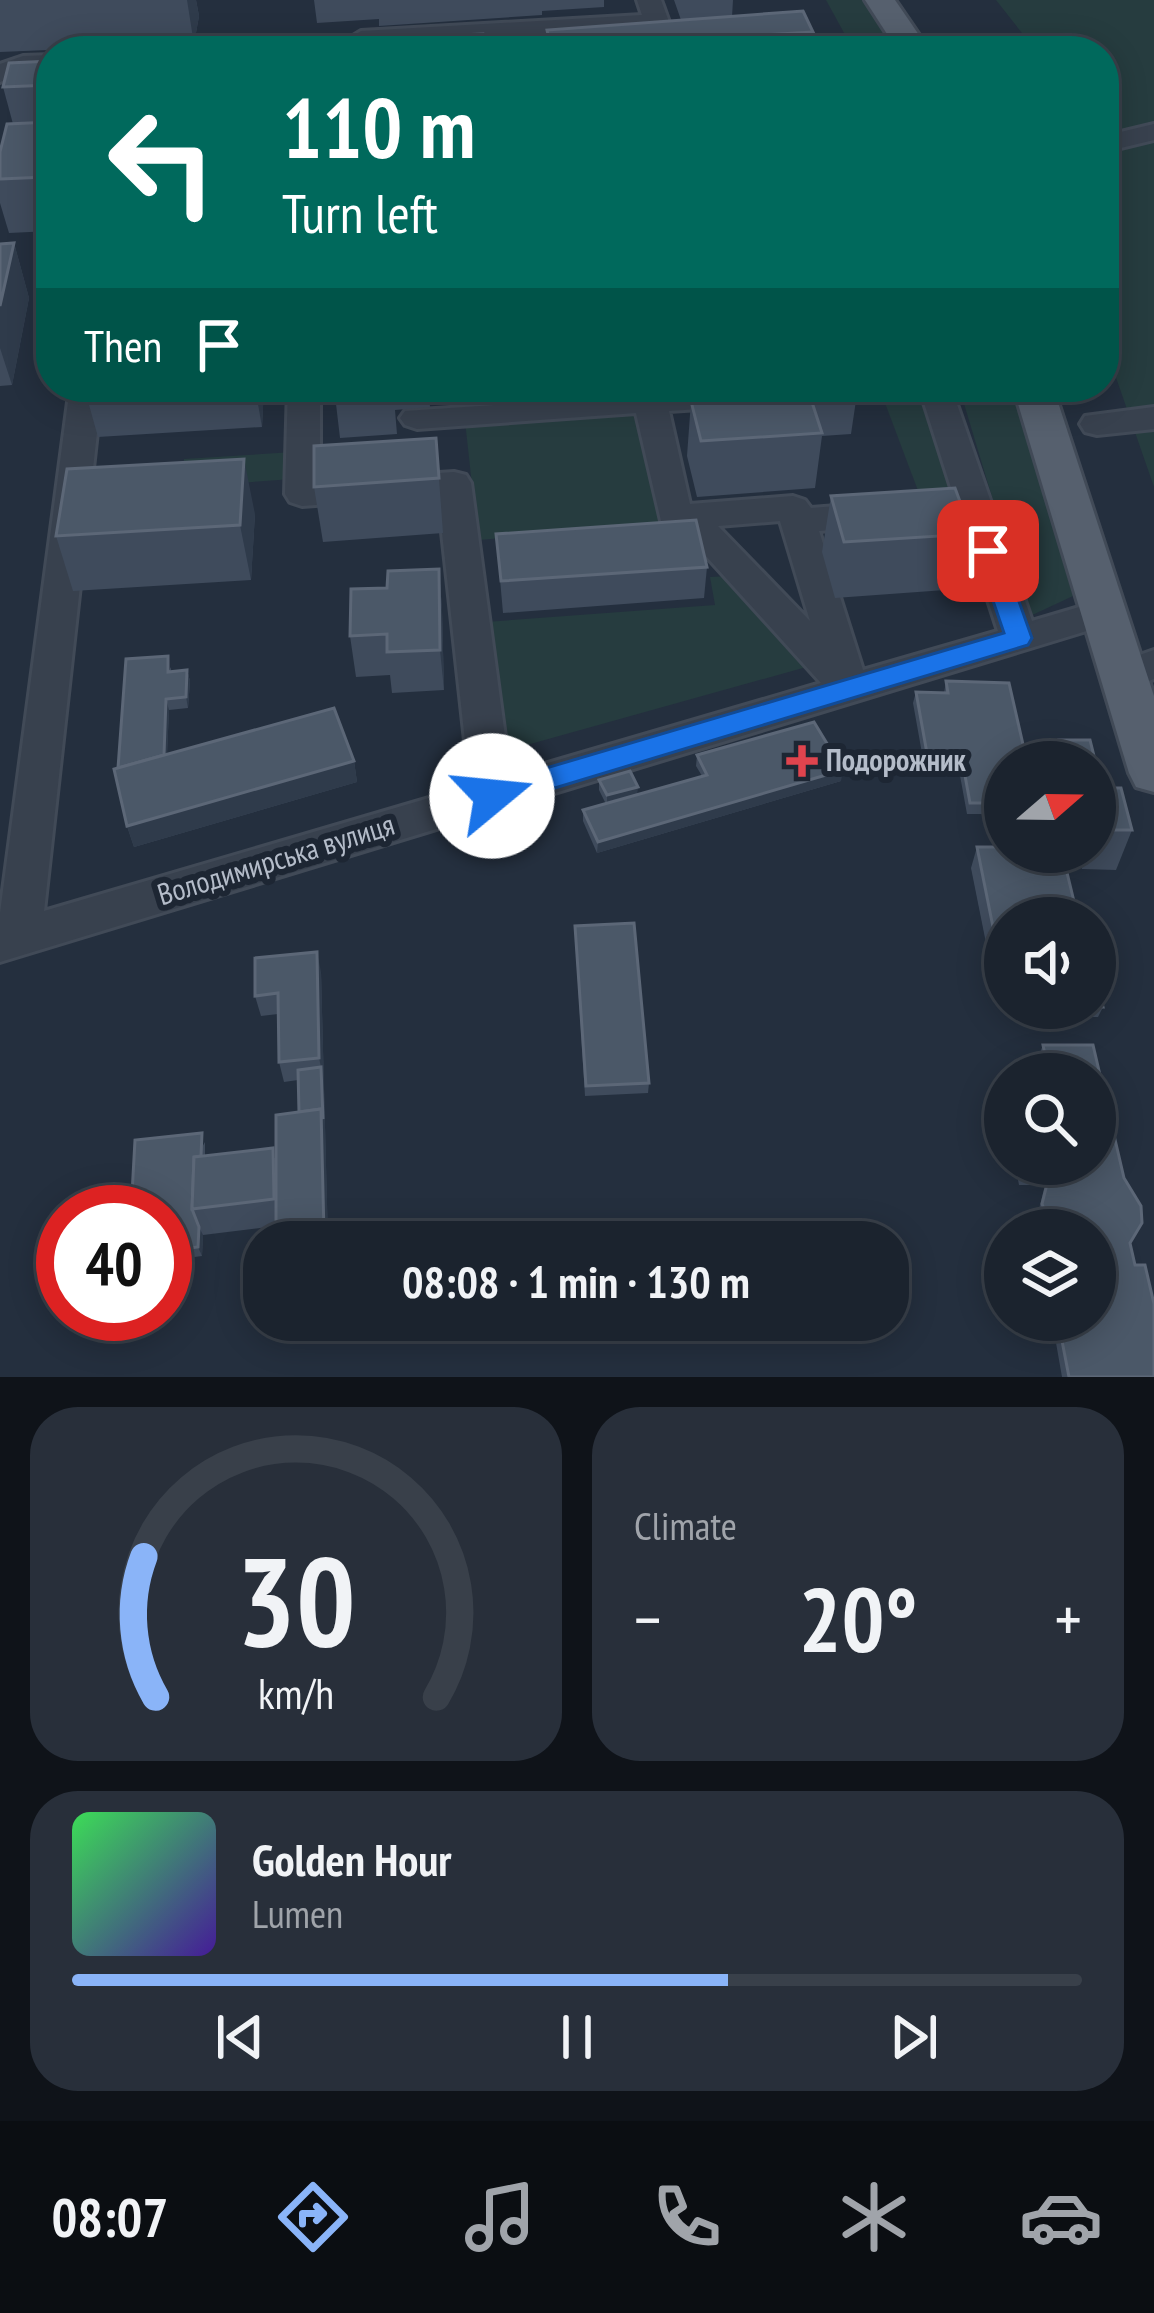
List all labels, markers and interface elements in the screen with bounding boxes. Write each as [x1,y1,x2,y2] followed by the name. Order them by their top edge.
[282,72,475,181] text: 110 m
[84,84,240,240] icon: left
[282,178,438,248] text: Turn left
[186,312,252,378] icon: arrive
[84,316,162,374] text: Then
[937,500,1039,602] pin
[955,518,1021,584] icon: arrive
[429,733,555,859] position arrow
[826,740,967,779] place label: Подорожник
[984,741,1116,873] north arrow
[984,741,1116,1341] map controls
[789,748,815,774] marker: Подорожник
[152,804,399,913] street label: Володимирська вулиця
[984,897,1116,1029] button: sound
[984,1053,1116,1185] button: search
[36,1185,192,1341] speed limit sign: 40
[984,1209,1116,1341] button: layers
[402,1252,750,1310] text: 08:08 · 1 min · 130 m
[634,1500,737,1551] text: Climate
[236,1519,356,1680] text: 30
[799,1560,917,1677] text: 20°
[634,1576,661,1661] text: −
[1055,1576,1082,1661] text: +
[258,1665,334,1721] text: km/h
[252,1830,452,1888] text: Golden Hour
[252,1888,343,1939] text: Lumen
[207,2004,273,2070] icon: previous
[544,2004,610,2070] icon: pause
[881,2004,947,2070] icon: next
[271,2175,355,2259] icon: directions
[458,2175,542,2259] icon: music
[645,2175,729,2259] icon: phone
[832,2175,916,2259] icon: climate
[1019,2175,1103,2259] icon: car
[51,2182,168,2252] text: 08:07

